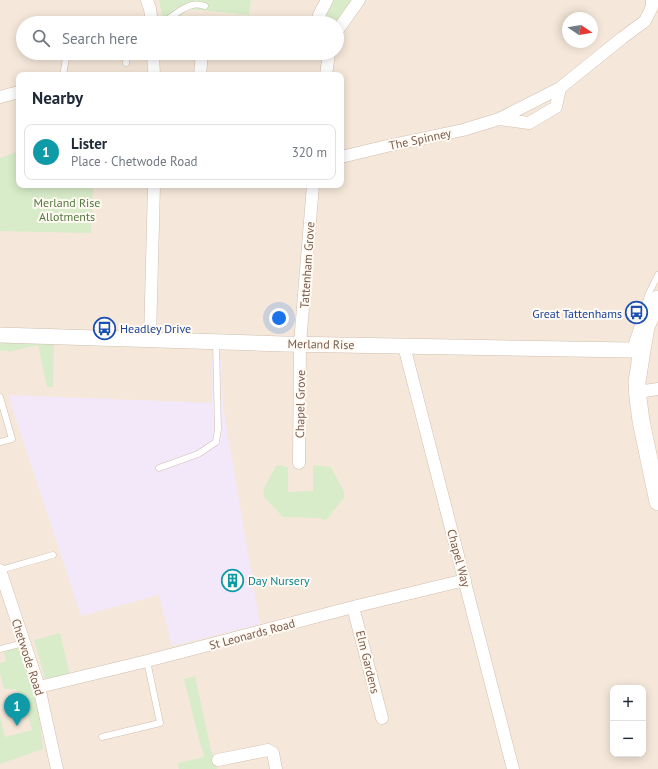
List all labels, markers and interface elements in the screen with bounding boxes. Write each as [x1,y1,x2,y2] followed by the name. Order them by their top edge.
[562,12,598,48] north arrow
[16,16,344,60] search box
[30,27,52,49] icon: search
[62,29,138,48] text: Search here
[32,87,83,109] text: Nearby
[388,125,453,153] street label: The Spinney
[71,134,107,153] text: Lister
[42,144,50,161] text: 1
[292,144,327,161] text: 320 m
[71,153,198,170] text: Place · Chetwode Road
[34,195,100,224] park label: Merland Rise Allotments
[296,221,318,309] street label: Tattenham Grove
[624,300,650,326] bus stop icon: Great Tattenhams
[532,306,622,321] place label: Great Tattenhams
[269,308,289,328] your location
[91,315,117,341] bus stop icon: Headley Drive
[120,321,191,336] place label: Headley Drive
[287,336,355,352] street label: Merland Rise
[292,370,308,438] street label: Chapel Grove
[444,527,474,589] street label: Chapel Way
[219,567,245,593] building icon: Day Nursery
[248,573,310,588] place label: Day Nursery
[207,615,297,653] street label: St Leonards Road
[9,617,47,697] street label: Chetwode Road
[353,629,383,695] street label: Elm Gardens
[610,685,646,757] map controls
[610,685,646,721] button: +
[4,693,30,726] pin: 1
[610,721,646,757] button: −

